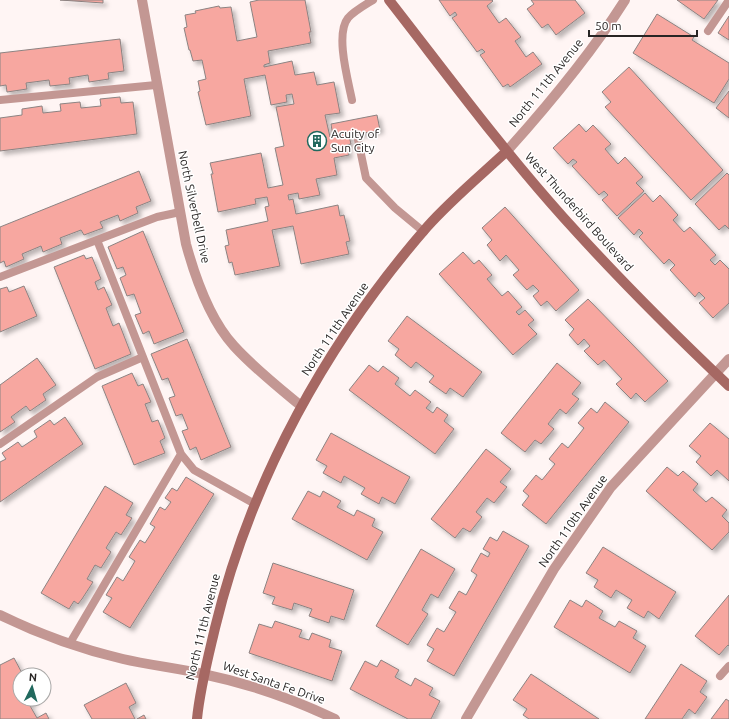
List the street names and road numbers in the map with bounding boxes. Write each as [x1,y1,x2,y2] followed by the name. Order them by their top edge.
[506,36,585,129] street label: North 111th Avenue
[176,149,213,264] street label: North Silverbell Drive
[523,150,636,274] street label: West Thunderbird Boulevard
[299,280,371,378] street label: North 111th Avenue
[536,472,609,569] street label: North 110th Avenue
[183,572,222,682] street label: North 111th Avenue
[221,659,327,706] street label: West Santa Fe Drive

